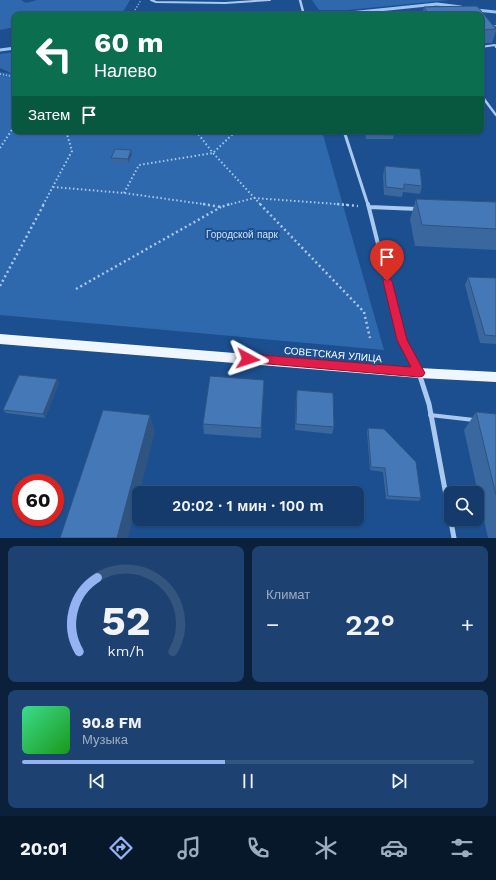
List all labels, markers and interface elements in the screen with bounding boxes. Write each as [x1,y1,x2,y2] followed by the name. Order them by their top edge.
[94,26,164,59] text: 60 m
[28,28,80,80] icon: left
[94,60,157,81] text: Налево
[78,104,100,126] icon: arrive
[28,106,70,124] text: Затем
[206,229,279,240] park label: Городской парк
[370,240,404,281] pin
[376,246,398,268] icon: arrive
[227,338,269,380] position arrow
[283,345,383,364] street label: СОВЕТСКАЯ УЛИЦА
[12,474,64,526] speed limit sign: 60
[444,486,484,526] map controls
[444,486,484,526] button: search
[172,497,324,515] text: 20:02 · 1 мин · 100 m
[266,587,310,602] text: Климат
[101,596,151,645] text: 52
[345,607,395,642] text: 22°
[266,612,279,637] text: −
[461,612,474,637] text: +
[108,643,144,659] text: km/h
[82,714,142,732] text: 90.8 FM
[82,732,128,747] text: Музыка
[86,770,108,792] icon: previous
[237,770,259,792] icon: pause
[388,770,410,792] icon: next
[107,834,135,862] icon: directions
[175,834,203,862] icon: music
[244,834,272,862] icon: phone
[312,834,340,862] icon: climate
[380,834,408,862] icon: car
[448,834,476,862] icon: filters
[20,838,67,859] text: 20:01

